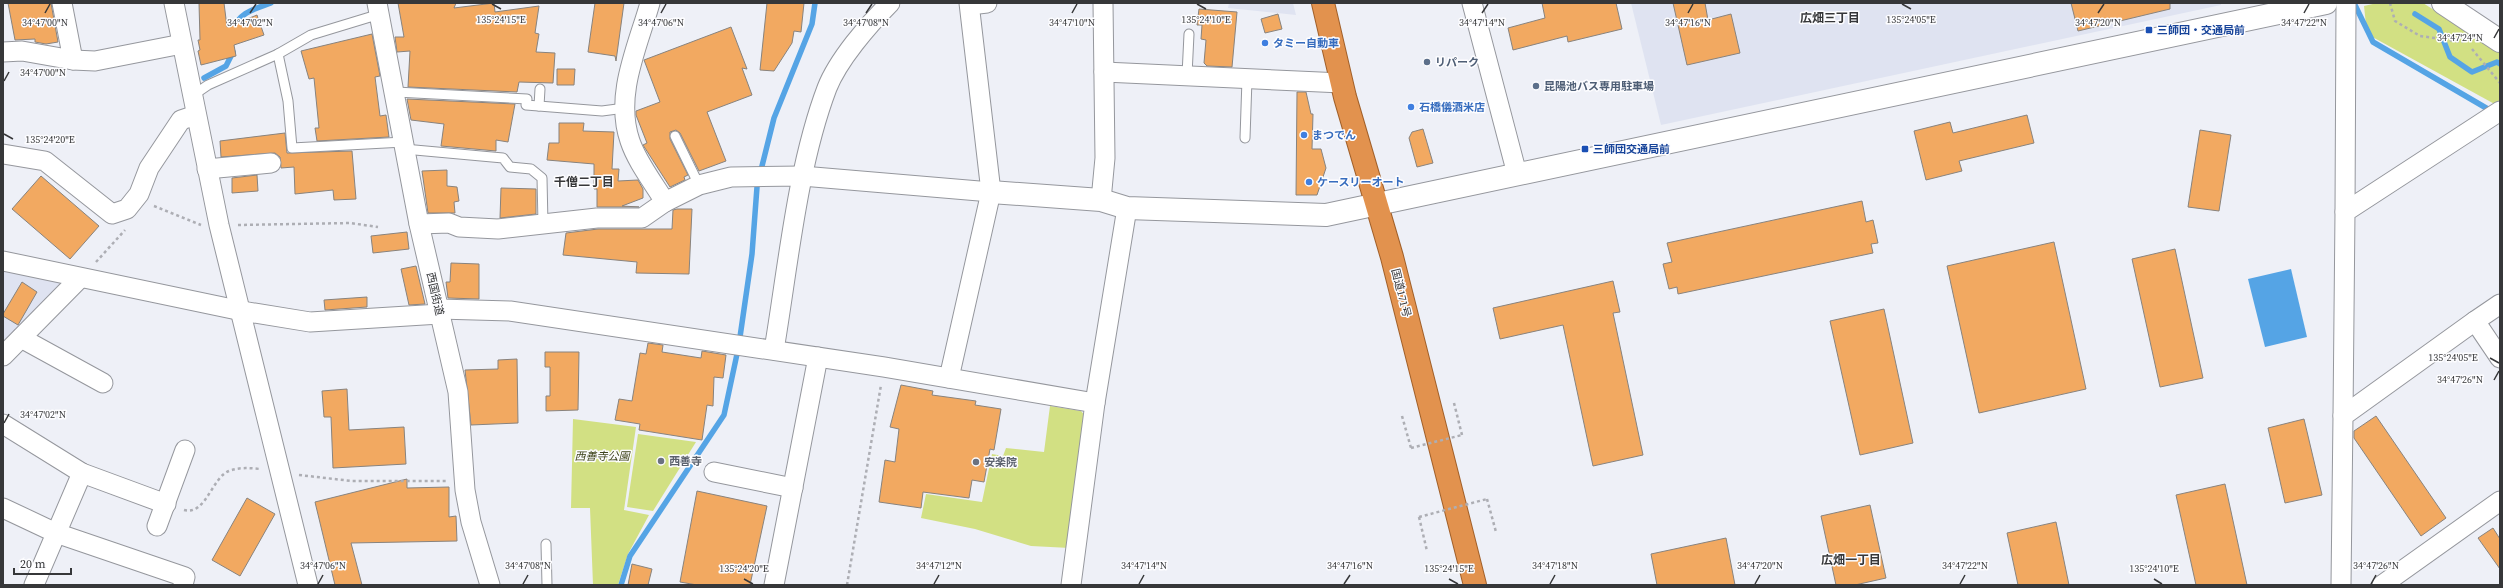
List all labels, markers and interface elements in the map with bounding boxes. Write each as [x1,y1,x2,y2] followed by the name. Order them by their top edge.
[1800,10,1860,26] district label: 広畑三丁目
[476,13,526,26] text: 135°24'15"E
[1181,13,1231,26] text: 135°24'10"E
[1886,13,1936,26] text: 135°24'05"E
[22,16,68,29] text: 34°47'00"N
[227,16,273,29] text: 34°47'02"N
[638,16,684,29] text: 34°47'06"N
[843,16,889,29] text: 34°47'08"N
[1049,16,1095,29] text: 34°47'10"N
[1459,16,1505,29] text: 34°47'14"N
[1665,16,1711,29] text: 34°47'16"N
[2075,16,2121,29] text: 34°47'20"N
[2281,16,2327,29] text: 34°47'22"N
[2157,23,2245,38] place label: 三師団・交通局前
[2144,25,2154,35] marker: 三師団・交通局前
[2437,31,2483,44] text: 34°47'24"N
[1273,36,1339,51] place label: タミー自動車
[1260,38,1270,48] marker: タミー自動車
[1435,55,1479,70] place label: リパーク
[1422,57,1432,67] marker: リパーク
[20,66,66,79] text: 34°47'00"N
[1544,79,1654,94] place label: 昆陽池バス専用駐車場
[1531,81,1541,91] marker: 昆陽池バス専用駐車場
[1419,100,1485,115] place label: 石橋儀酒米店
[1406,102,1416,112] marker: 石橋儀酒米店
[1312,128,1356,143] place label: まつでん
[1299,130,1309,140] marker: まつでん
[25,133,75,146] text: 135°24'20"E
[1593,142,1670,157] place label: 三師団交通局前
[1580,144,1590,154] marker: 三師団交通局前
[554,174,614,190] district label: 千僧二丁目
[1317,175,1404,190] place label: ケースリーオート
[1304,177,1314,187] marker: ケースリーオート
[1388,267,1414,319] street label: 国道171号
[423,271,447,317] street label: 西国街道
[2428,351,2478,364] text: 135°24'05"E
[2437,373,2483,386] text: 34°47'26"N
[20,408,66,421] text: 34°47'02"N
[575,449,631,464] park label: 西善寺公園
[669,454,702,469] place label: 西善寺
[984,455,1017,470] place label: 安楽院
[656,456,666,466] marker: 西善寺
[971,457,981,467] marker: 安楽院
[14,550,71,576] scale bar
[1821,552,1881,568] district label: 広畑一丁目
[20,556,46,572] text: 20 m
[300,559,346,572] text: 34°47'06"N
[505,559,551,572] text: 34°47'08"N
[916,559,962,572] text: 34°47'12"N
[1121,559,1167,572] text: 34°47'14"N
[1327,559,1373,572] text: 34°47'16"N
[1532,559,1578,572] text: 34°47'18"N
[1737,559,1783,572] text: 34°47'20"N
[1942,559,1988,572] text: 34°47'22"N
[2353,559,2399,572] text: 34°47'26"N
[719,562,769,575] text: 135°24'20"E
[1424,562,1474,575] text: 135°24'15"E
[2129,562,2179,575] text: 135°24'10"E

